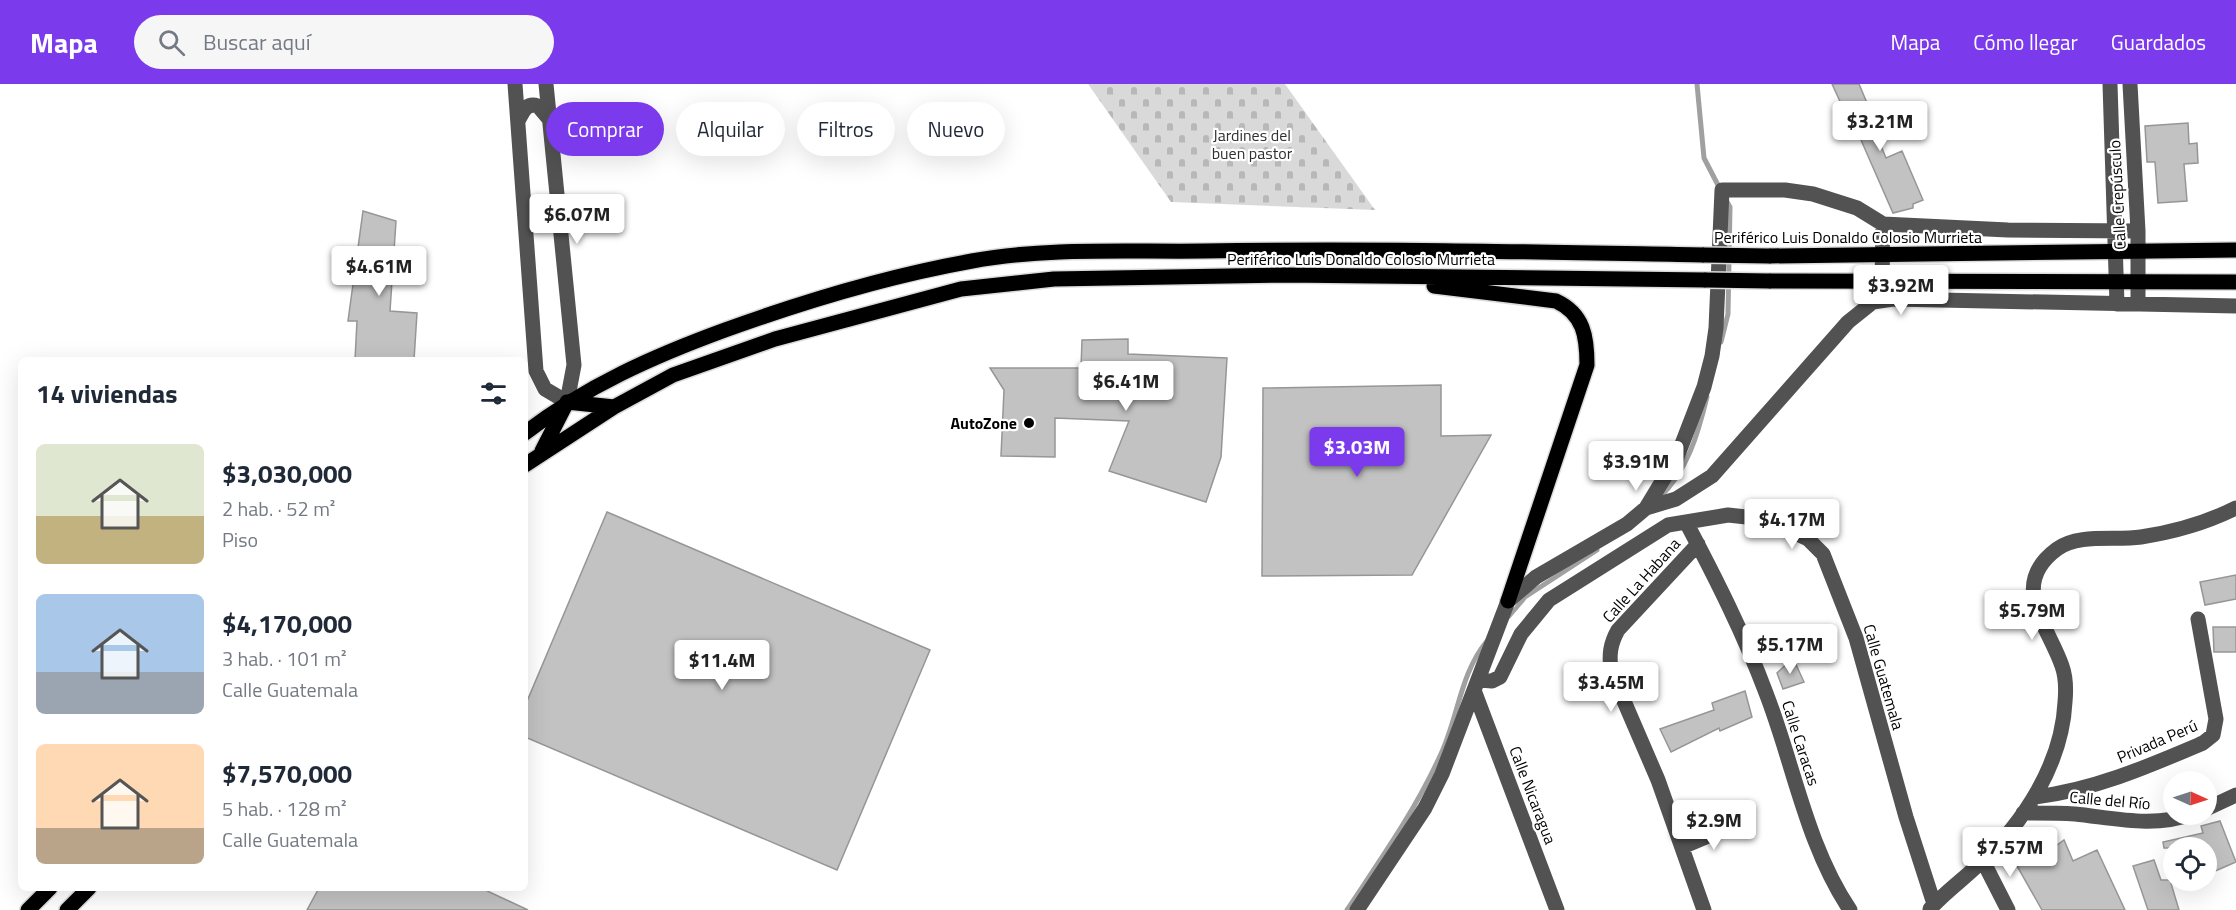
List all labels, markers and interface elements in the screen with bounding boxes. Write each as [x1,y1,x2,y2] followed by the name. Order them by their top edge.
[134,15,554,69] search box
[30,21,98,64] text: Mapa
[203,25,311,59] text: Buscar aquí
[155,26,188,59] icon: search
[1891,26,1940,58] text: Mapa
[1973,26,2078,58] text: Cómo llegar
[2111,26,2206,58] text: Guardados
[1831,101,1929,152] pin: $3.21M
[546,102,664,156] chip: Comprar
[676,102,785,156] chip: Alquilar
[797,102,895,156] chip: Filtros
[907,102,1005,156] chip: Nuevo
[1846,105,1914,136] text: $3.21M
[1212,123,1293,165] park label: Jardines del buen pastor
[2102,140,2132,250] street label: Calle Crepúsculo
[528,194,626,245] pin: $6.07M
[543,198,611,229] text: $6.07M
[1714,225,1982,249] street label: Periférico Luis Donaldo Colosio Murrieta
[330,246,428,297] pin: $4.61M
[1227,247,1495,271] street label: Periférico Luis Donaldo Colosio Murrieta
[345,250,413,281] text: $4.61M
[1852,265,1950,316] pin: $3.92M
[1867,269,1935,300] text: $3.92M
[1077,361,1175,412] pin: $6.41M
[1092,365,1160,396] text: $6.41M
[36,374,178,413] text: 14 viviendas
[477,377,510,410] icon: filters
[950,411,1017,435] place label: AutoZone
[1022,416,1036,430] marker: AutoZone
[1308,427,1406,478] pin: $3.03M
[1323,431,1391,462] text: $3.03M
[1587,441,1685,492] pin: $3.91M
[1602,445,1670,476] text: $3.91M
[222,454,352,493] text: $3,030,000
[84,468,156,540] icon: home
[222,493,335,524] text: 2 hab. · 52 m²
[1743,499,1841,550] pin: $4.17M
[1758,503,1826,534] text: $4.17M
[222,524,258,555] text: Piso
[1596,532,1686,628] street label: Calle La Habana
[1983,590,2081,641] pin: $5.79M
[1998,594,2066,625] text: $5.79M
[222,604,352,643] text: $4,170,000
[84,618,156,690] icon: home
[1857,621,1911,733] street label: Calle Guatemala
[1741,624,1839,675] pin: $5.17M
[1756,628,1824,659] text: $5.17M
[673,640,771,691] pin: $11.4M
[222,643,347,674] text: 3 hab. · 101 m²
[688,644,756,675] text: $11.4M
[1562,662,1660,713] pin: $3.45M
[1577,666,1645,697] text: $3.45M
[222,674,358,705] text: Calle Guatemala
[1776,697,1826,789] street label: Calle Caracas
[2113,713,2201,769] street label: Privada Perú
[1503,742,1563,848] street label: Calle Nicaragua
[222,754,352,793] text: $7,570,000
[84,768,156,840] icon: home
[2163,771,2217,825] north arrow
[2163,771,2217,891] map controls
[2068,785,2152,815] street label: Calle del Río
[222,793,347,824] text: 5 hab. · 128 m²
[1672,800,1756,851] pin: $2.9M
[1686,804,1742,835] text: $2.9M
[222,824,358,855] text: Calle Guatemala
[1961,827,2059,878] pin: $7.57M
[1976,831,2044,862] text: $7.57M
[2163,837,2217,891] button: locate

